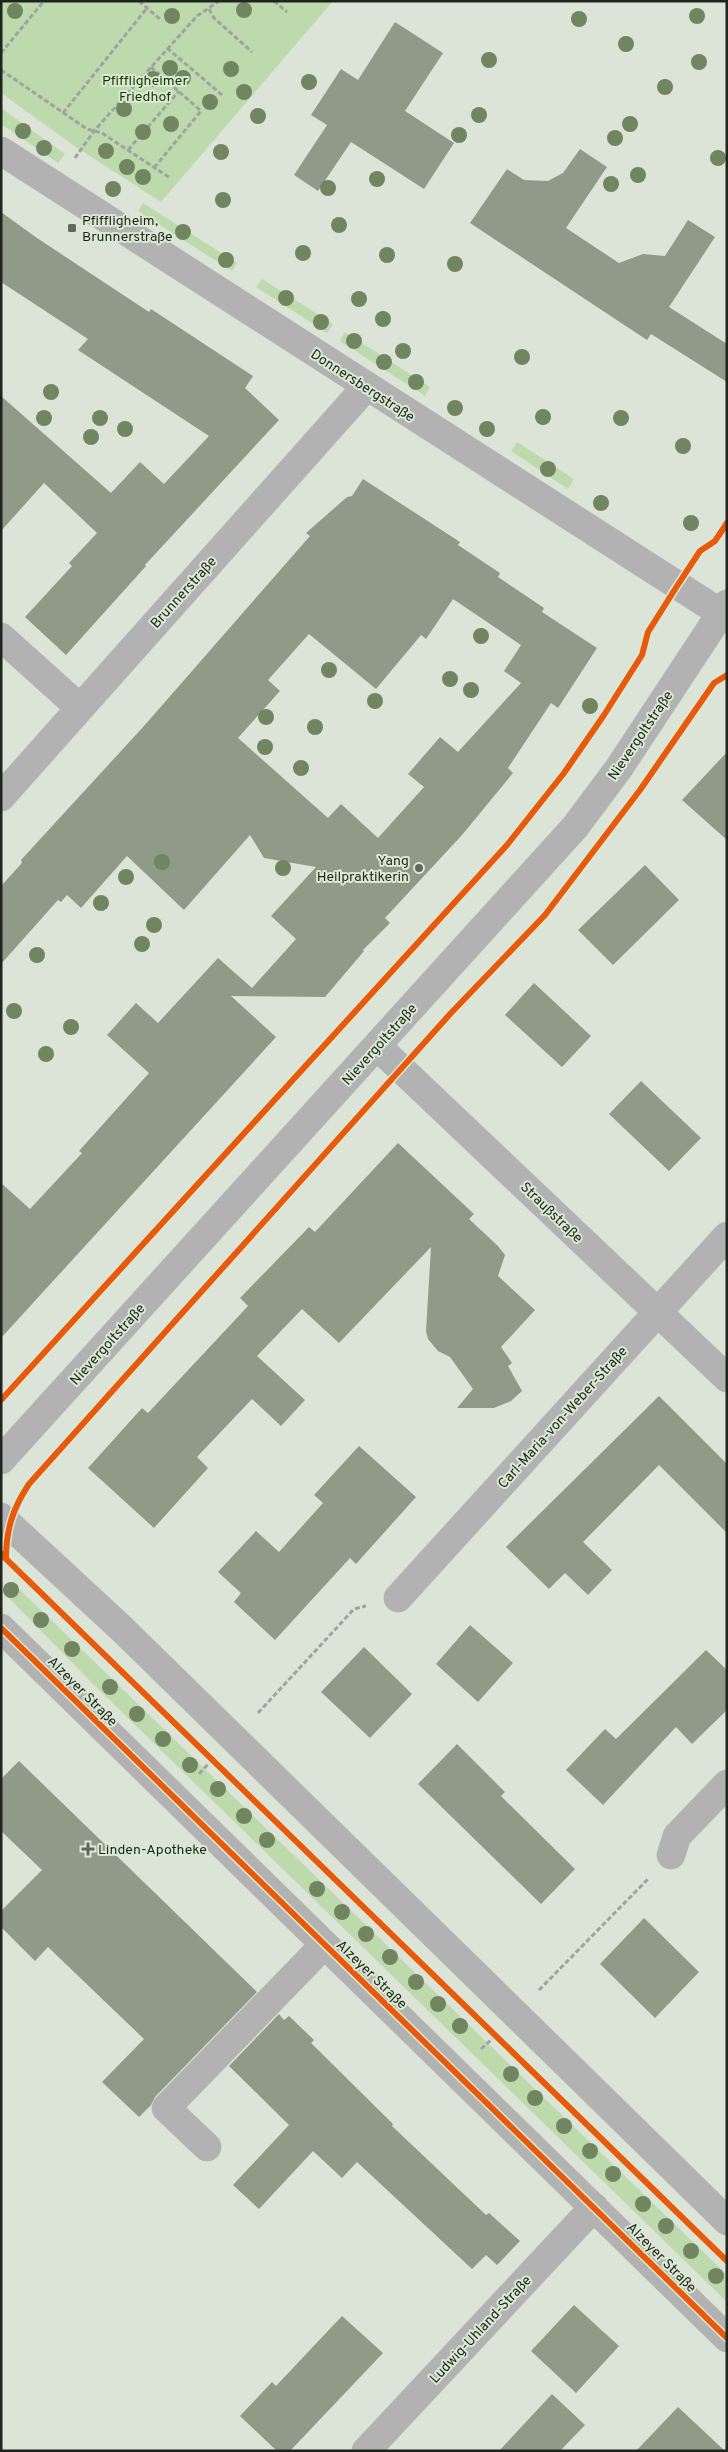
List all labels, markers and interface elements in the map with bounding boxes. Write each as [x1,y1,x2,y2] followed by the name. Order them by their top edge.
[102,73,189,106] park label: Pfiffligheimer Friedhof
[82,213,173,246] place label: Pfiffligheim, Brunnerstraße
[66,222,78,234] marker: Pfiffligheim, Brunnerstraße
[307,346,417,426] street label: Donnersbergstraße
[147,554,221,632] street label: Brunnerstraße
[605,688,677,784] street label: Nievergoltstraße
[317,853,409,886] place label: Yang Heilpraktikerin
[413,862,425,874] marker: Yang Heilpraktikerin
[339,1001,421,1089] street label: Nievergoltstraße
[516,1179,586,1247] street label: Straußstraße
[67,1301,149,1389] street label: Nievergoltstraße
[495,1343,632,1493] street label: Carl-Maria-von-Weber-Straße
[43,1654,120,1731] street label: Alzeyer Straße
[98,1842,207,1859] place label: Linden-Apotheke
[82,1843,94,1855] marker: Linden-Apotheke
[332,1937,410,2013] street label: Alzeyer Straße
[622,2220,699,2297] street label: Alzeyer Straße
[427,2273,536,2388] street label: Ludwig-Uhland-Straße

